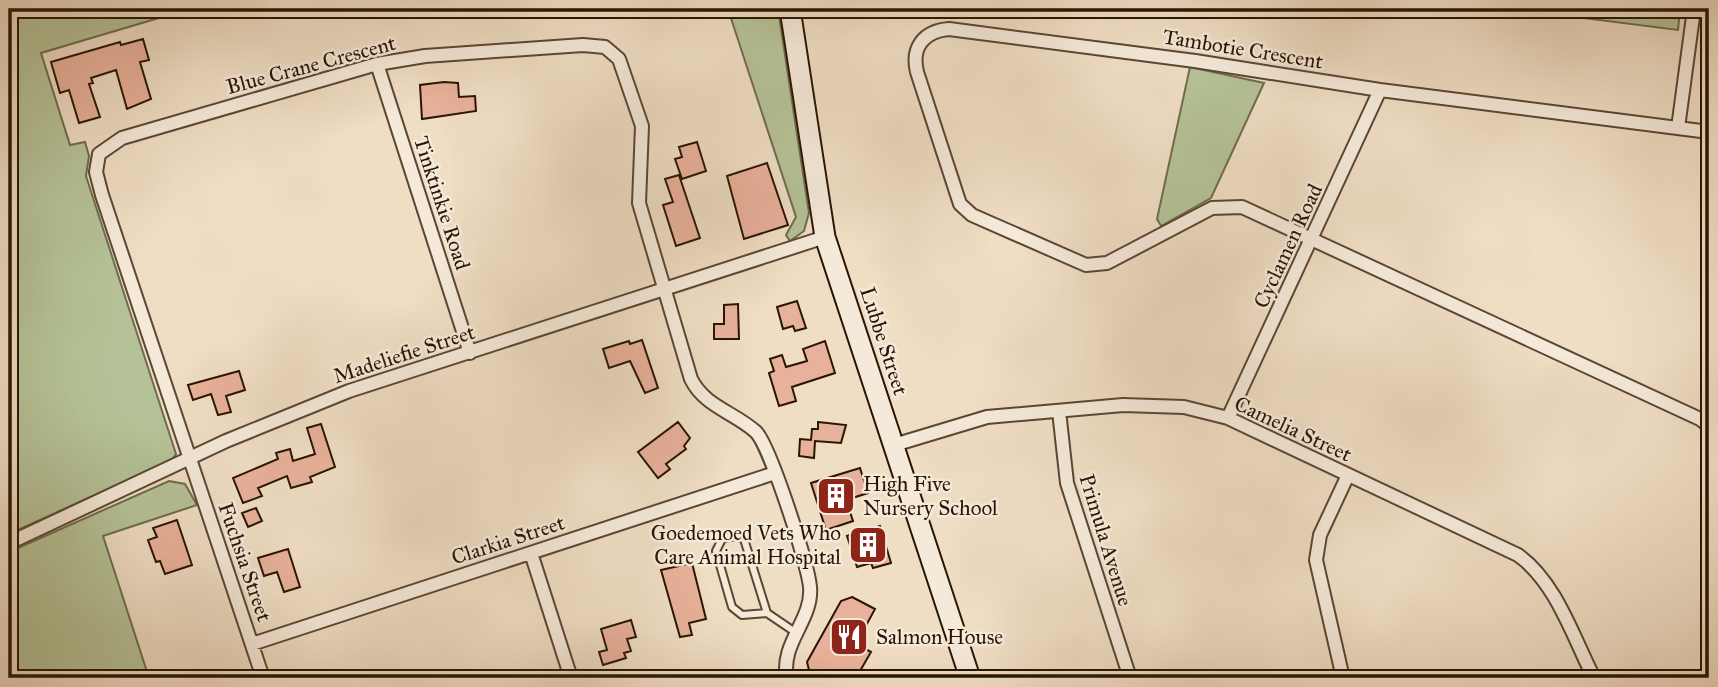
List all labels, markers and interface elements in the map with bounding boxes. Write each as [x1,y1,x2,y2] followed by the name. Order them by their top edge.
[1161,24,1325,75] street label: Tambotie Crescent
[223,30,399,100] street label: Blue Crane Crescent
[408,133,476,274] street label: Tinktinkie Road
[1248,179,1328,312] street label: Cyclamen Road
[854,283,914,399] street label: Lubbe Street
[330,319,479,389] street label: Madeliefie Street
[1230,390,1356,468] street label: Camelia Street
[863,471,998,521] place label: High Five Nursery School
[1074,471,1138,609] street label: Primula Avenue
[815,475,857,517] building icon: High Five Nursery School
[212,499,278,625] street label: Fuchsia Street
[448,509,569,571] street label: Clarkia Street
[651,520,841,570] place label: Goedemoed Vets Who Care Animal Hospital
[847,524,889,566] building icon: Goedemoed Vets Who Care Animal Hospital
[828,616,870,658] restaurant icon: Salmon House
[876,624,1003,650] place label: Salmon House

